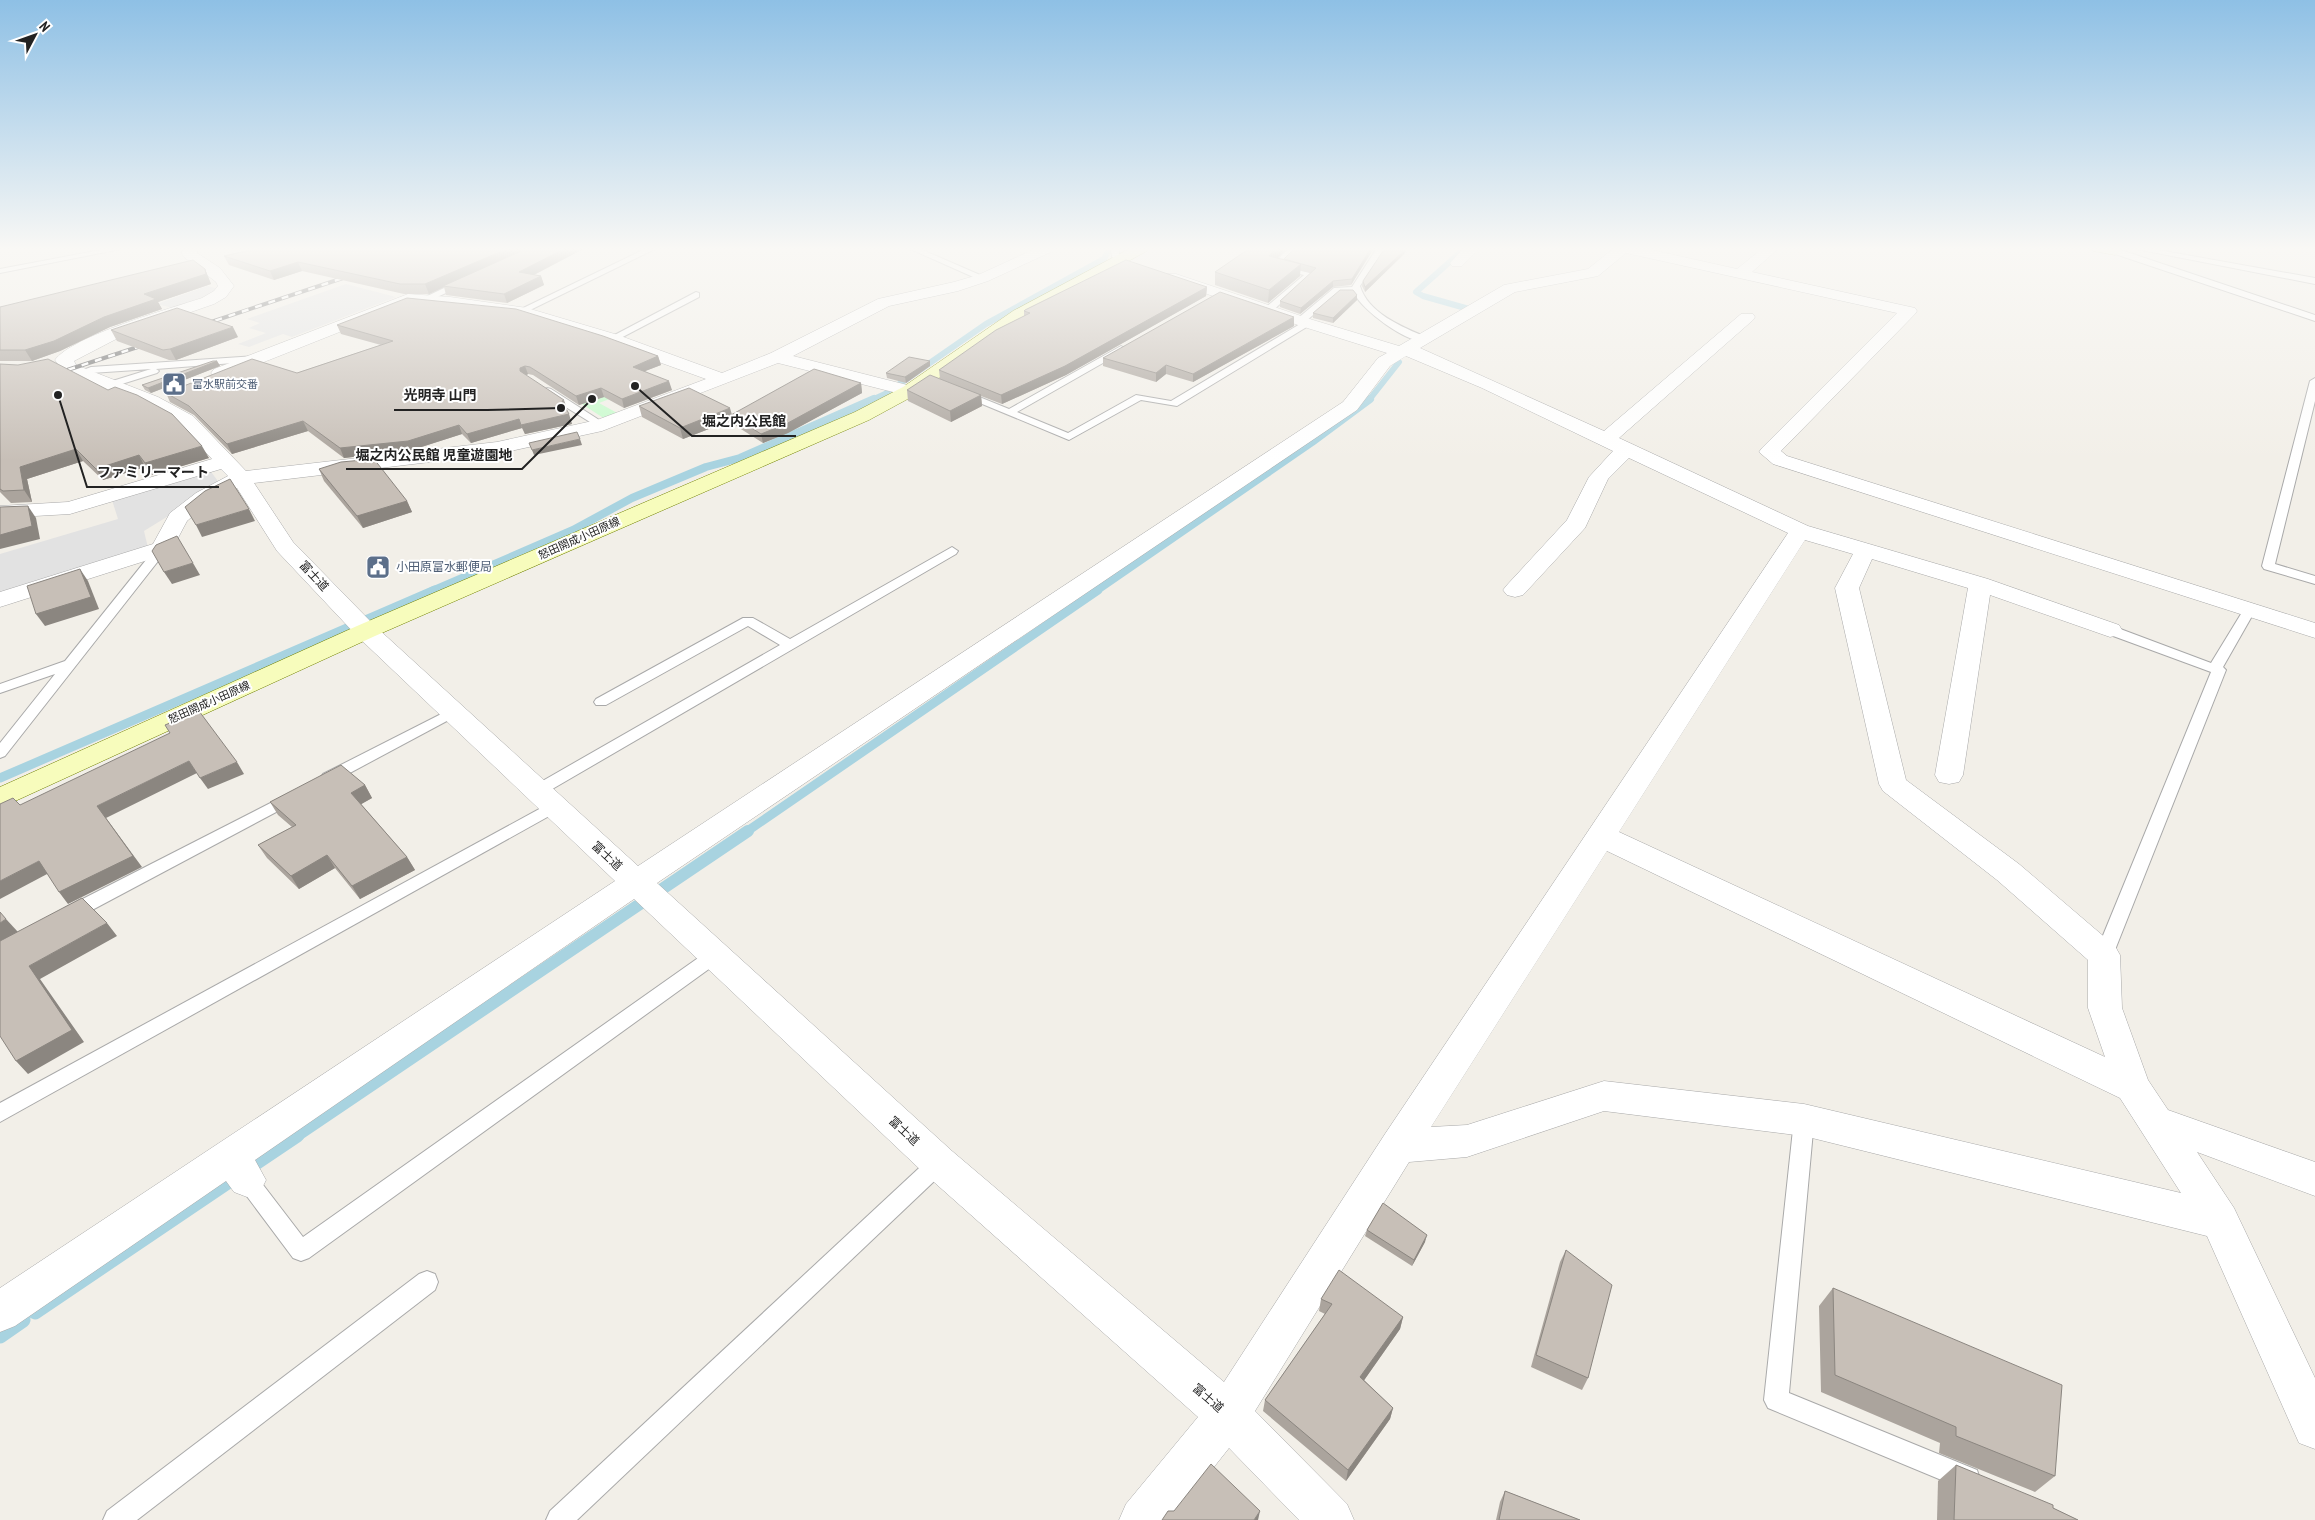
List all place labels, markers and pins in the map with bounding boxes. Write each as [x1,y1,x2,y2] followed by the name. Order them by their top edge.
[161,371,187,397] public building icon: 富水駅前交番
[192,377,258,391] place label: 富水駅前交番
[394,381,487,410] callout: 光明寺 山門
[692,407,796,436] callout: 堀之内公民館
[346,440,522,469] callout: 堀之内公民館 児童遊園地
[87,458,219,487] callout: ファミリーマート
[365,554,391,580] public building icon: 小田原富水郵便局
[396,559,492,574] place label: 小田原富水郵便局

